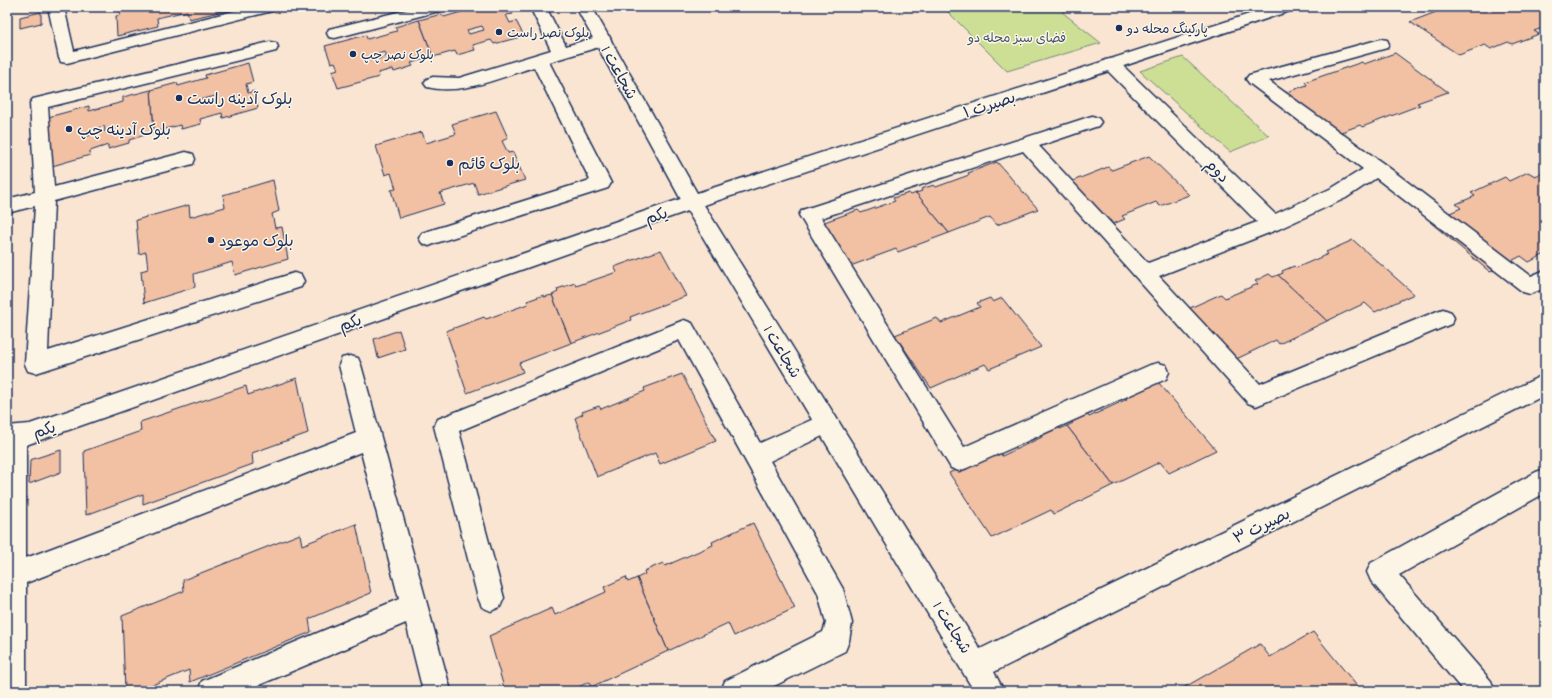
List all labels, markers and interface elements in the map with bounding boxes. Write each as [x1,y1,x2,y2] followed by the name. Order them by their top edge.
[1126,21,1208,40] place label: پارکینگ محله دو
[1114,23,1124,33] marker: پارکینگ محله دو
[507,25,589,44] place label: بلوک نصر راست
[494,27,504,37] marker: بلوک نصر راست
[967,30,1066,49] park label: فضای سبز محله دو
[594,42,642,104] street label: شجاعت 1
[361,47,434,66] place label: بلوک نصر چپ
[348,49,358,59] marker: بلوک نصر چپ
[961,87,1019,126] street label: بصیرت ۱
[187,89,292,112] place label: بلوک آدینه راست
[174,93,184,103] marker: بلوک آدینه راست
[77,120,171,143] place label: بلوک آدینه چپ
[64,124,74,134] marker: بلوک آدینه چپ
[458,154,520,177] place label: بلوک قائم
[1199,154,1234,189] street label: دوم
[445,158,455,168] marker: بلوک قائم
[642,203,671,232] street label: یکم
[219,231,294,254] place label: بلوک موعود
[206,235,216,245] marker: بلوک موعود
[336,310,365,339] street label: یکم
[756,321,806,383] street label: شجاعت 1
[30,417,59,446] street label: یکم
[1230,504,1295,551] street label: بصیرت ۳
[926,598,976,659] street label: شجاعت 1

